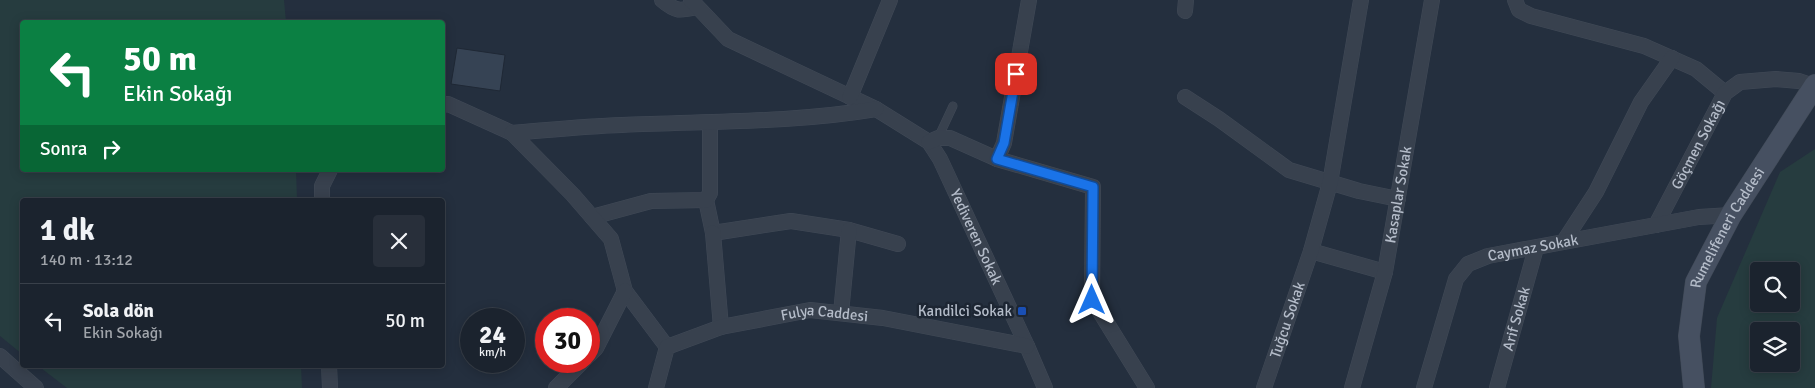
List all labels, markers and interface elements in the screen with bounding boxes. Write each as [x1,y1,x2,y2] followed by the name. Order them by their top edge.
[123,37,197,80] text: 50 m
[40,40,105,105] icon: left
[995,53,1037,95] pin
[1002,60,1030,88] icon: arrive
[123,80,233,107] text: Ekin Sokağı
[1667,96,1729,192] street label: Göçmen Sokağı
[97,135,125,163] icon: right
[40,137,87,161] text: Sonra
[1381,144,1416,245] street label: Kasaplar Sokak
[1686,164,1768,289] street label: Rumelifeneri Caddesi
[946,186,1006,288] street label: Yediveren Sokak
[40,212,95,249] text: 1 dk
[373,215,425,267] button: close
[1486,230,1580,265] street label: Caymaz Sokak
[40,250,133,270] text: 140 m · 13:12
[1750,262,1800,372] map controls
[1750,262,1800,312] button: search
[1065,273,1117,325] position arrow
[1266,279,1309,361] street label: Tuğcu Sokak
[1499,284,1534,353] street label: Arif Sokak
[83,299,154,323] text: Sola dön
[779,301,869,325] street label: Fulya Caddesi
[918,302,1012,320] place label: Kandilci Sokak
[1016,305,1028,317] marker: Kandilci Sokak
[40,307,68,335] icon: left
[535,308,600,373] speed limit sign: 30
[385,309,425,333] text: 50 m
[479,319,506,350] text: 24
[1750,322,1800,372] button: layers
[83,323,163,343] text: Ekin Sokağı
[479,345,506,360] text: km/h

